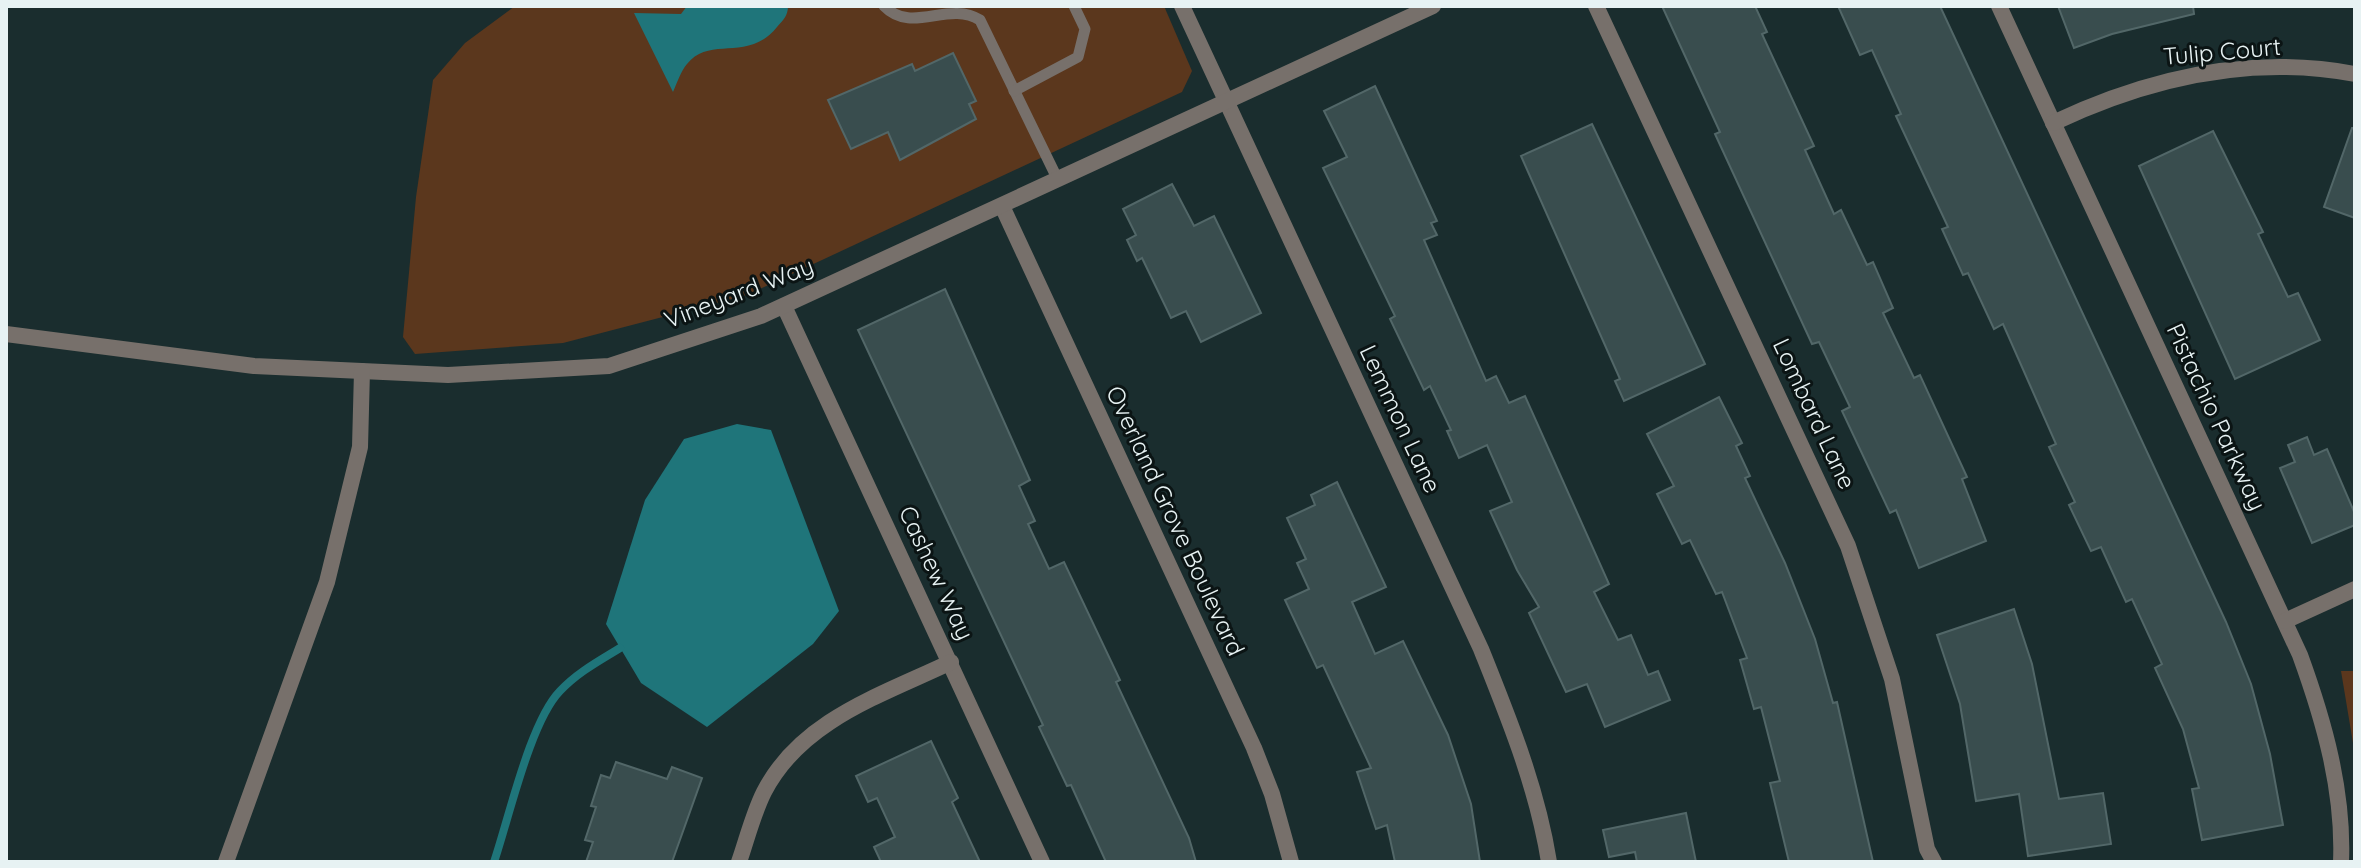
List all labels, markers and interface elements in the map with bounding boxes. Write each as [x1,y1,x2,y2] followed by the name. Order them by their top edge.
[2162,31,2282,71] street label: Tulip Court
[660,250,818,334] street label: Vineyard Way
[2160,318,2273,515] street label: Pistachio Parkway
[1767,333,1863,494] street label: Lombard Lane
[1354,340,1448,497] street label: Lemmon Lane
[1100,381,1252,660] street label: Overland Grove Boulevard
[893,501,981,644] street label: Cashew Way

